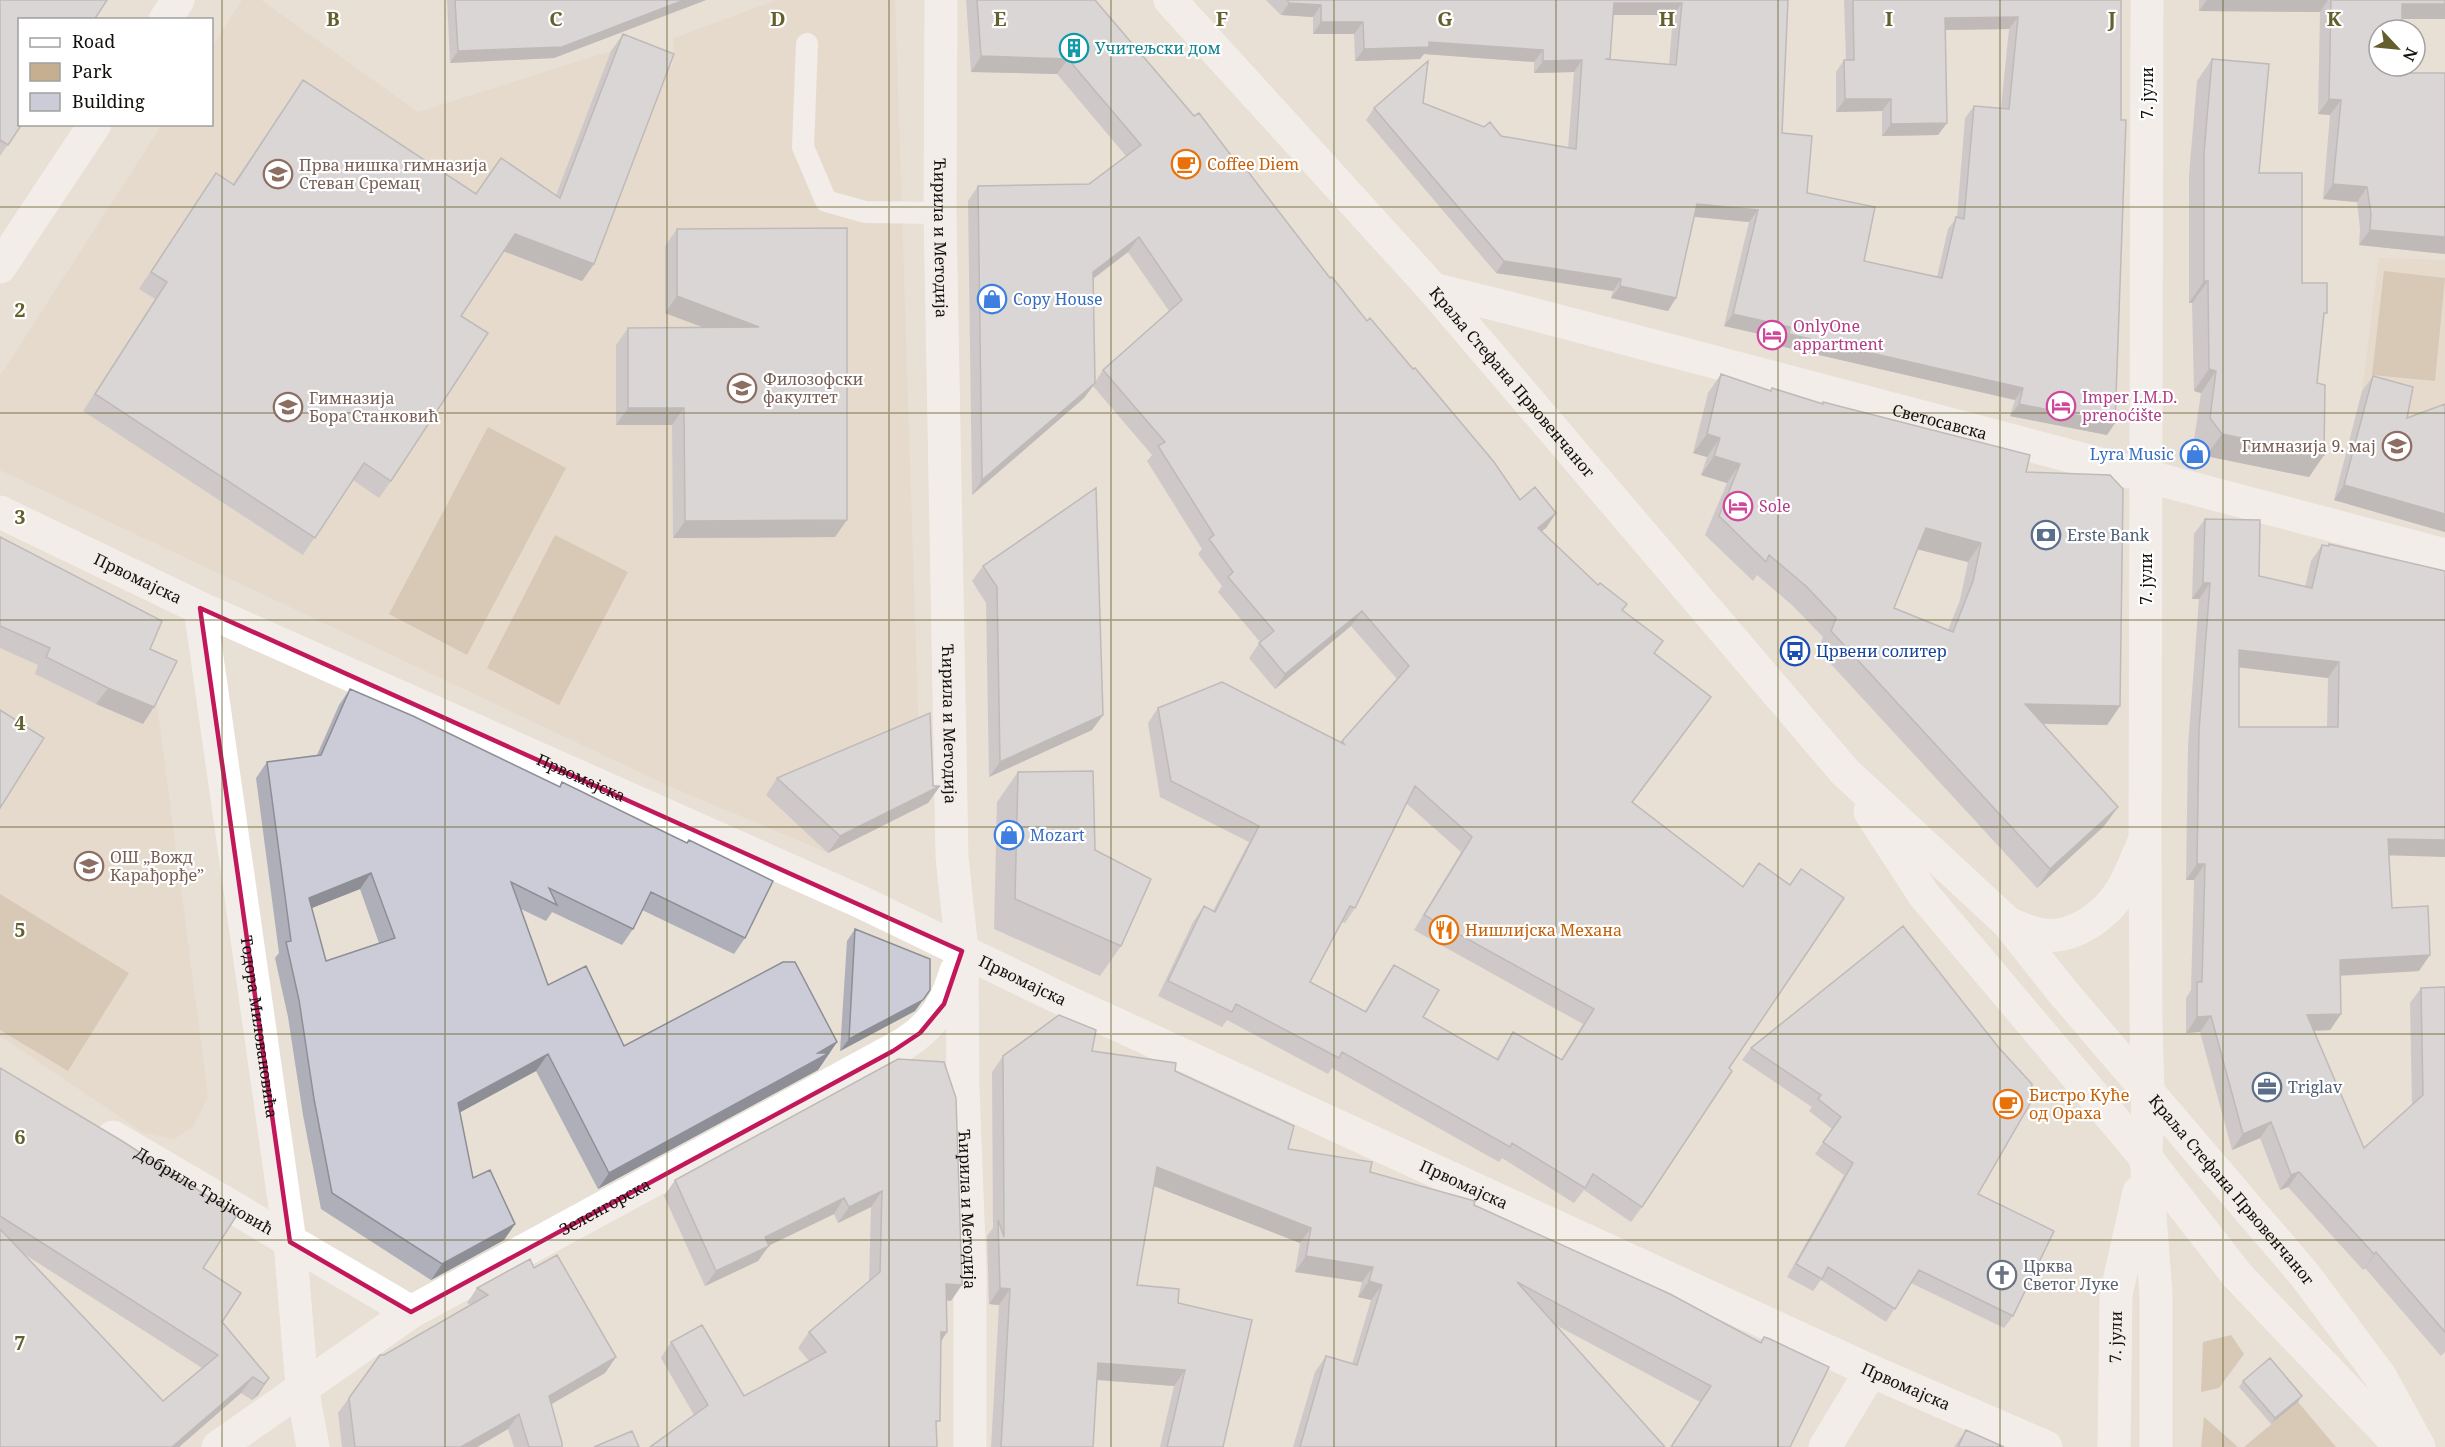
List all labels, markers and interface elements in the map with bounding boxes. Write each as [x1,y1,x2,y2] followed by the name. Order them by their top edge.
[326,5,340,32] text: B
[549,5,563,32] text: C
[770,5,786,32] text: D
[993,5,1007,32] text: E
[1216,5,1228,32] text: F
[1437,5,1453,32] text: G
[1659,5,1675,32] text: H
[1885,5,1893,32] text: I
[2107,5,2116,32] text: J
[2327,5,2342,32] text: K
[18,18,213,126] legend
[2367,18,2427,78] north arrow
[72,29,115,53] text: Road
[1058,32,1090,64] building icon: Учитељски дом
[1095,37,1221,59] place label: Учитељски дом
[2398,44,2423,65] text: N
[72,59,112,83] text: Park
[2136,67,2158,119] street label: 7. јули
[72,89,145,113] text: Building
[1170,148,1202,180] cafe icon: Coffee Diem
[1207,153,1299,175] place label: Coffee Diem
[299,154,487,194] place label: Прва нишка гимназија Стеван Сремац
[262,158,294,190] school or university icon: Прва нишка гимназија Стеван Сремац
[929,158,953,318] street label: Ћирила и Методија
[1425,282,1600,482] street label: Краља Стефана Првовенчаног
[976,283,1008,315] shop icon: Copy House
[1013,288,1103,310] place label: Copy House
[14,296,26,323] text: 2
[1793,315,1884,355] place label: OnlyOne appartment
[1756,319,1788,351] hotel icon: OnlyOne appartment
[763,368,863,408] place label: Филозофски факултет
[726,372,758,404] school or university icon: Филозофски факултет
[2082,386,2177,426] place label: Imper I.M.D. prenoćište
[309,387,439,427] place label: Гимназија Бора Станковић
[2045,390,2077,422] hotel icon: Imper I.M.D. prenoćište
[272,391,304,423] school or university icon: Гимназија Бора Станковић
[1890,399,1990,445] street label: Светосавска
[2381,430,2413,462] school or university icon: Гимназија 9. мај
[2242,435,2376,457] place label: Гимназија 9. мај
[2179,438,2211,470] shop icon: Lyra Music
[2090,443,2174,465] place label: Lyra Music
[1722,490,1754,522] hotel icon: Sole
[1759,495,1790,517] place label: Sole
[14,503,26,530] text: 3
[2030,519,2062,551] bank icon: Erste Bank
[2067,524,2150,546] place label: Erste Bank
[90,548,185,609] street label: Првомајска
[2135,553,2157,605] street label: 7. јули
[1779,635,1811,667] bus stop icon: Црвени солитер
[1816,640,1947,662] place label: Црвени солитер
[937,644,962,804] street label: Ћирила и Методија
[14,709,26,736] text: 4
[533,748,629,807] street label: Првомајска
[993,819,1025,851] shop icon: Mozart
[1030,824,1085,846] place label: Mozart
[110,846,204,886] place label: ОШ „Вожд Карађорђе”
[73,850,105,882] school or university icon: ОШ „Вожд Карађорђе”
[1428,914,1460,946] restaurant icon: Нишлијска Механа
[14,916,26,943] text: 5
[1465,919,1622,941] place label: Нишлијска Механа
[236,934,283,1120] street label: Тодора Миловановића
[975,950,1070,1011] street label: Првомајска
[2251,1071,2283,1103] office icon: Triglav
[2288,1076,2343,1098] place label: Triglav
[2029,1084,2129,1124] place label: Бистро Куће од Ораха
[1992,1088,2024,1120] cafe icon: Бистро Куће од Ораха
[2144,1090,2320,1290] street label: Краља Стефана Првовенчаног
[14,1123,26,1150] text: 6
[954,1129,981,1289] street label: Ћирила и Методија
[131,1141,278,1240] street label: Добриле Трајковић
[1416,1154,1512,1214] street label: Првомајска
[555,1173,654,1240] street label: Зеленгорска
[2023,1255,2119,1295] place label: Црква Светог Луке
[1986,1259,2018,1291] church icon: Црква Светог Луке
[2104,1311,2127,1363] street label: 7. јули
[14,1329,26,1356] text: 7
[1858,1357,1954,1415] street label: Првомајска

